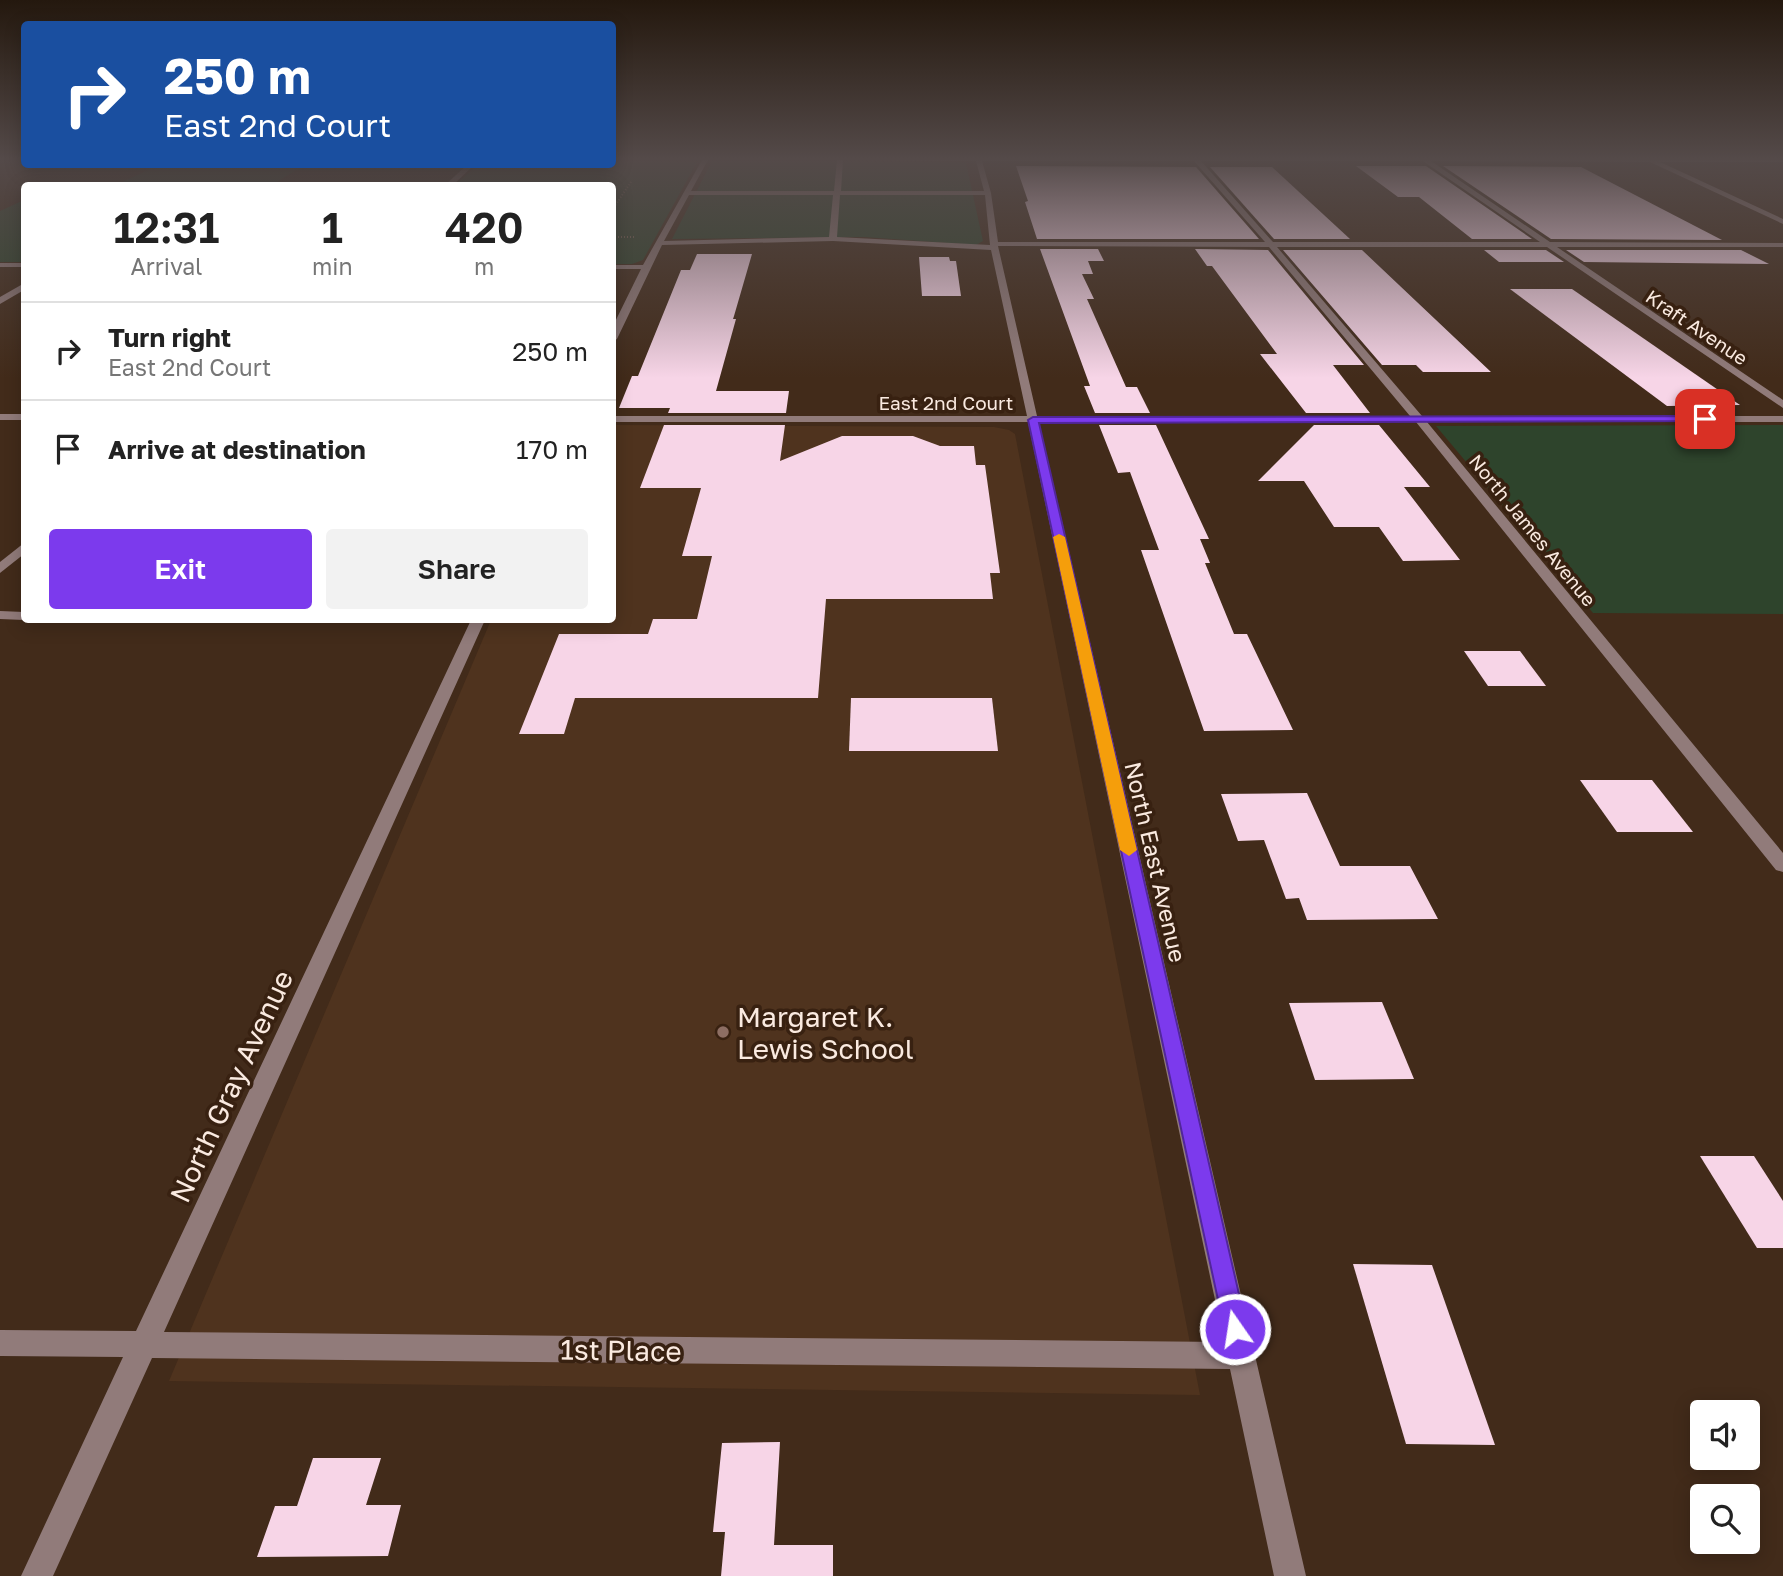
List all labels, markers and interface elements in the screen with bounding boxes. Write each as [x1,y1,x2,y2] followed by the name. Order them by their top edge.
[164,46,311,105] text: 250 m
[49,49,140,140] icon: right
[164,106,391,144] text: East 2nd Court
[114,202,219,252] text: 12:31
[322,202,343,252] text: 1
[445,202,523,252] text: 420
[130,252,202,280] text: Arrival
[312,252,353,280] text: min
[474,252,494,280] text: m
[1642,285,1752,369] street label: Kraft Avenue
[108,322,231,353] text: Turn right
[49,332,87,370] icon: right
[512,336,588,367] text: 250 m
[108,353,271,381] text: East 2nd Court
[1675,389,1735,449] pin
[879,391,1013,414] street label: East 2nd Court
[1686,400,1724,438] icon: arrive
[49,430,87,468] icon: arrive
[108,434,366,465] text: Arrive at destination
[516,434,588,465] text: 170 m
[1465,449,1601,611] street label: North James Avenue
[49,529,312,609] button: Exit
[326,529,588,609] button: Share
[1119,759,1193,965] street label: North East Avenue
[163,965,299,1207] street label: North Gray Avenue
[737,1000,914,1065] place label: Margaret K. Lewis School
[715,1024,731,1040] marker: Margaret K. Lewis School
[1198,1292,1272,1366] position arrow
[560,1332,682,1368] street label: 1st Place
[1690,1400,1760,1554] map controls
[1690,1400,1760,1470] button: sound
[1690,1484,1760,1554] button: search

